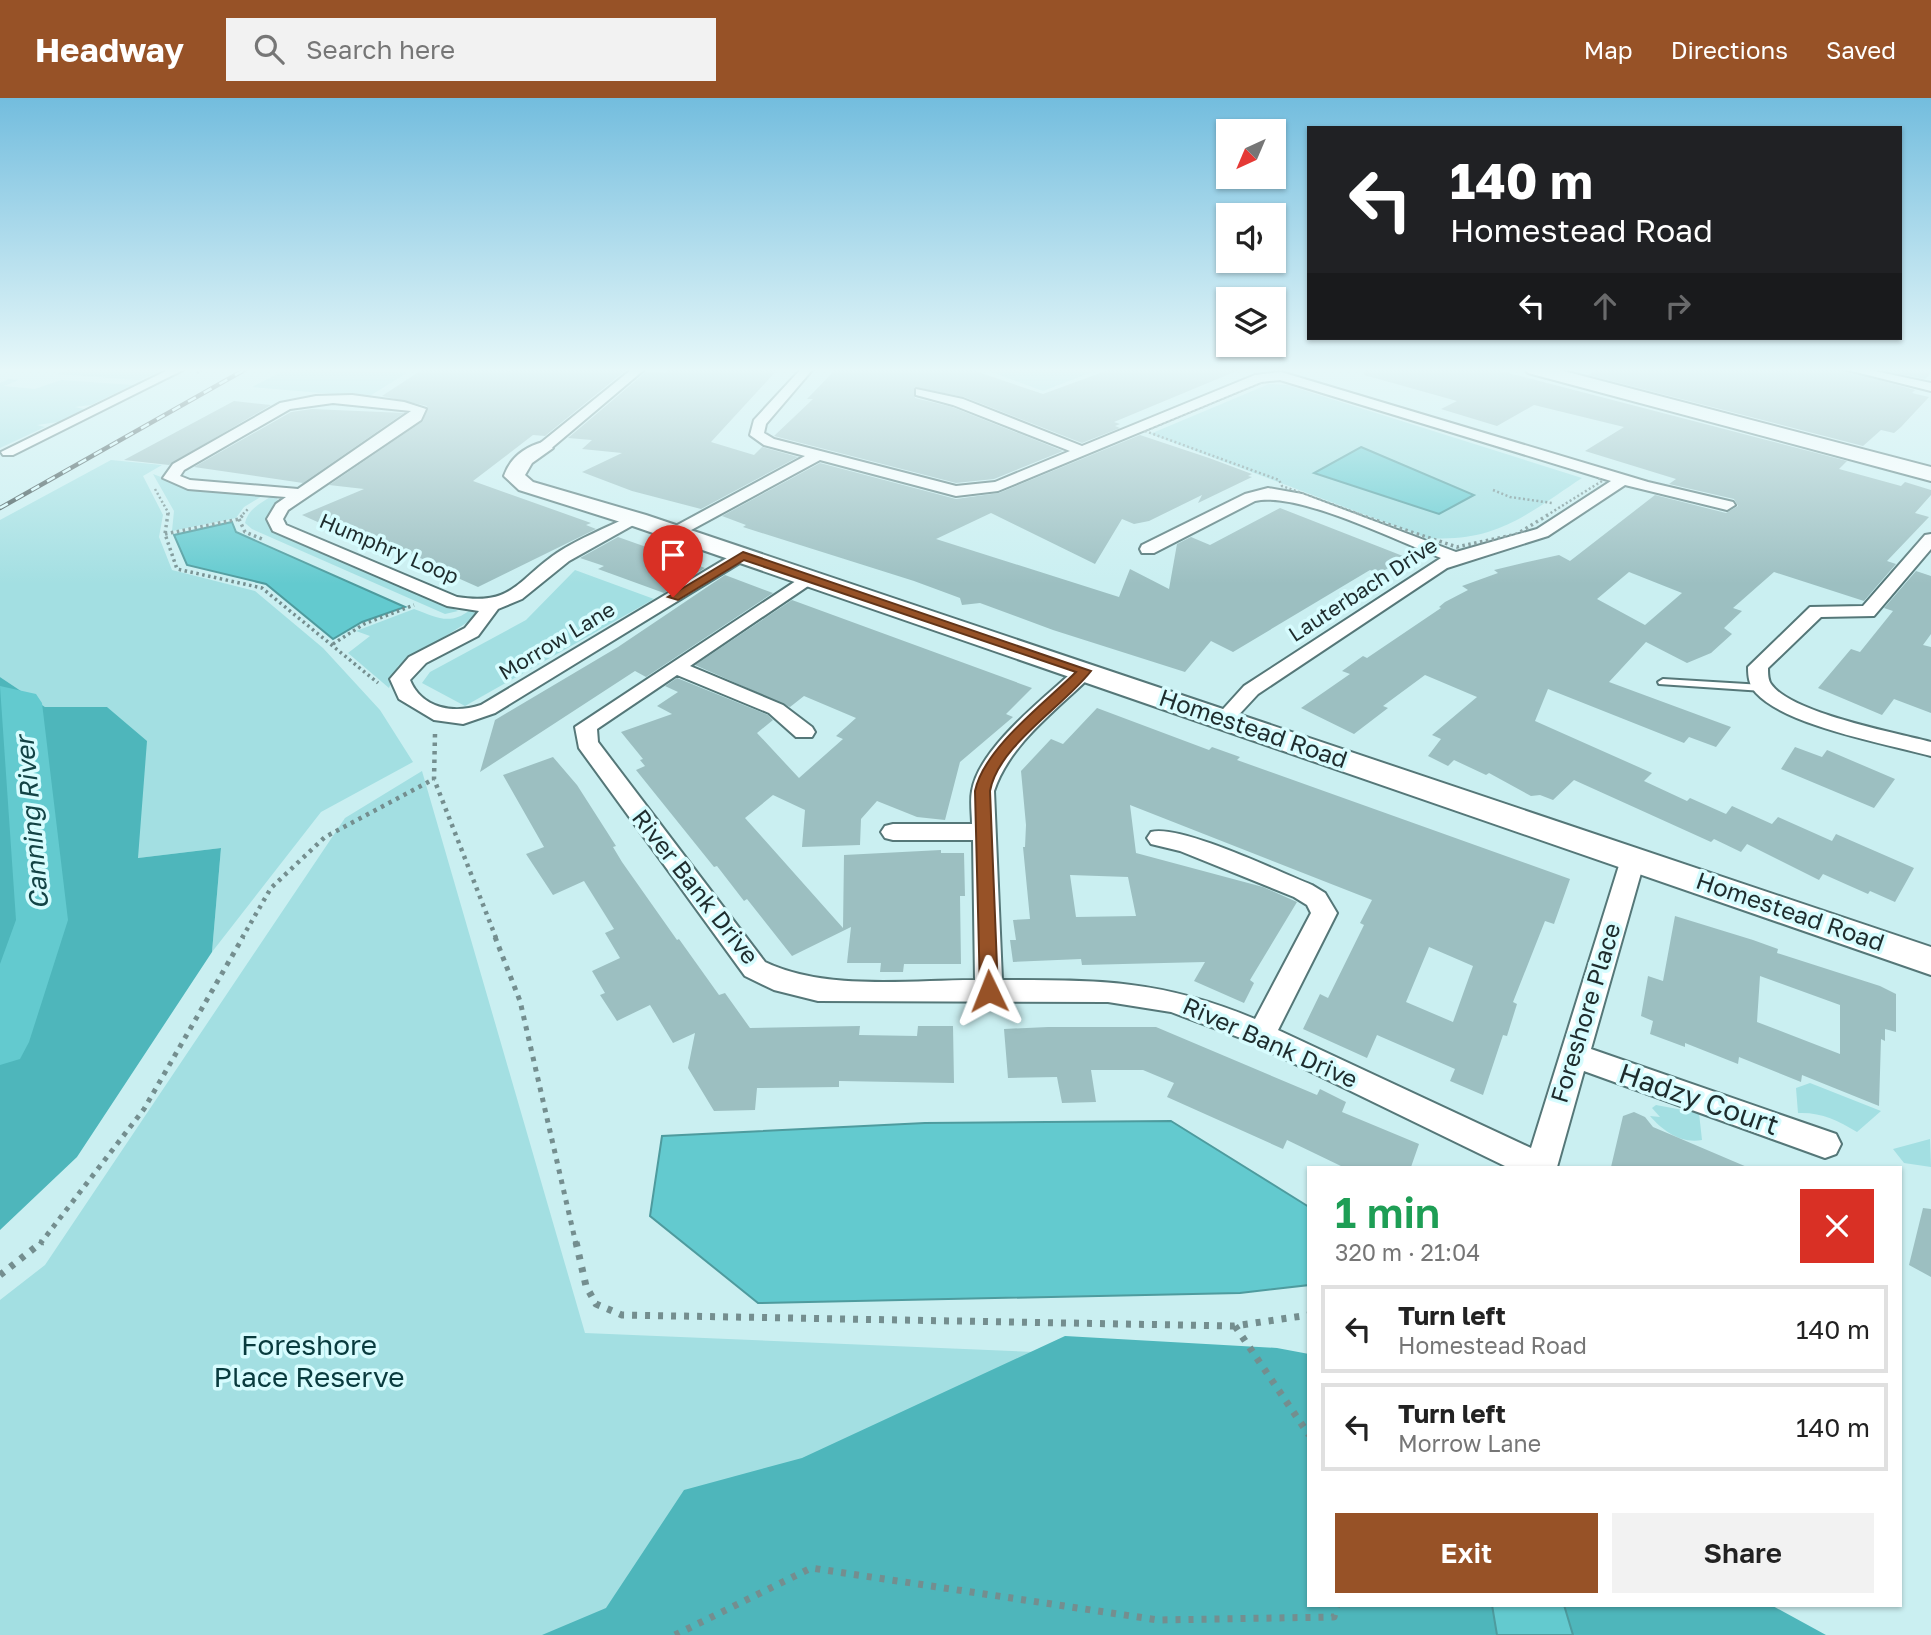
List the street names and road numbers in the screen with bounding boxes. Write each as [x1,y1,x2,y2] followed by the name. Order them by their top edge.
[316,507,463,589] street label: Humphry Loop
[1283,531,1442,647] street label: Lauterbach Drive
[494,595,619,685] street label: Morrow Lane
[1156,682,1351,773] street label: Homestead Road
[627,803,766,969] street label: River Bank Drive
[1693,865,1888,956] street label: Homestead Road
[1543,919,1626,1106] street label: Foreshore Place
[1179,990,1363,1093] street label: River Bank Drive
[1615,1056,1784,1141] street label: Hadzy Court

